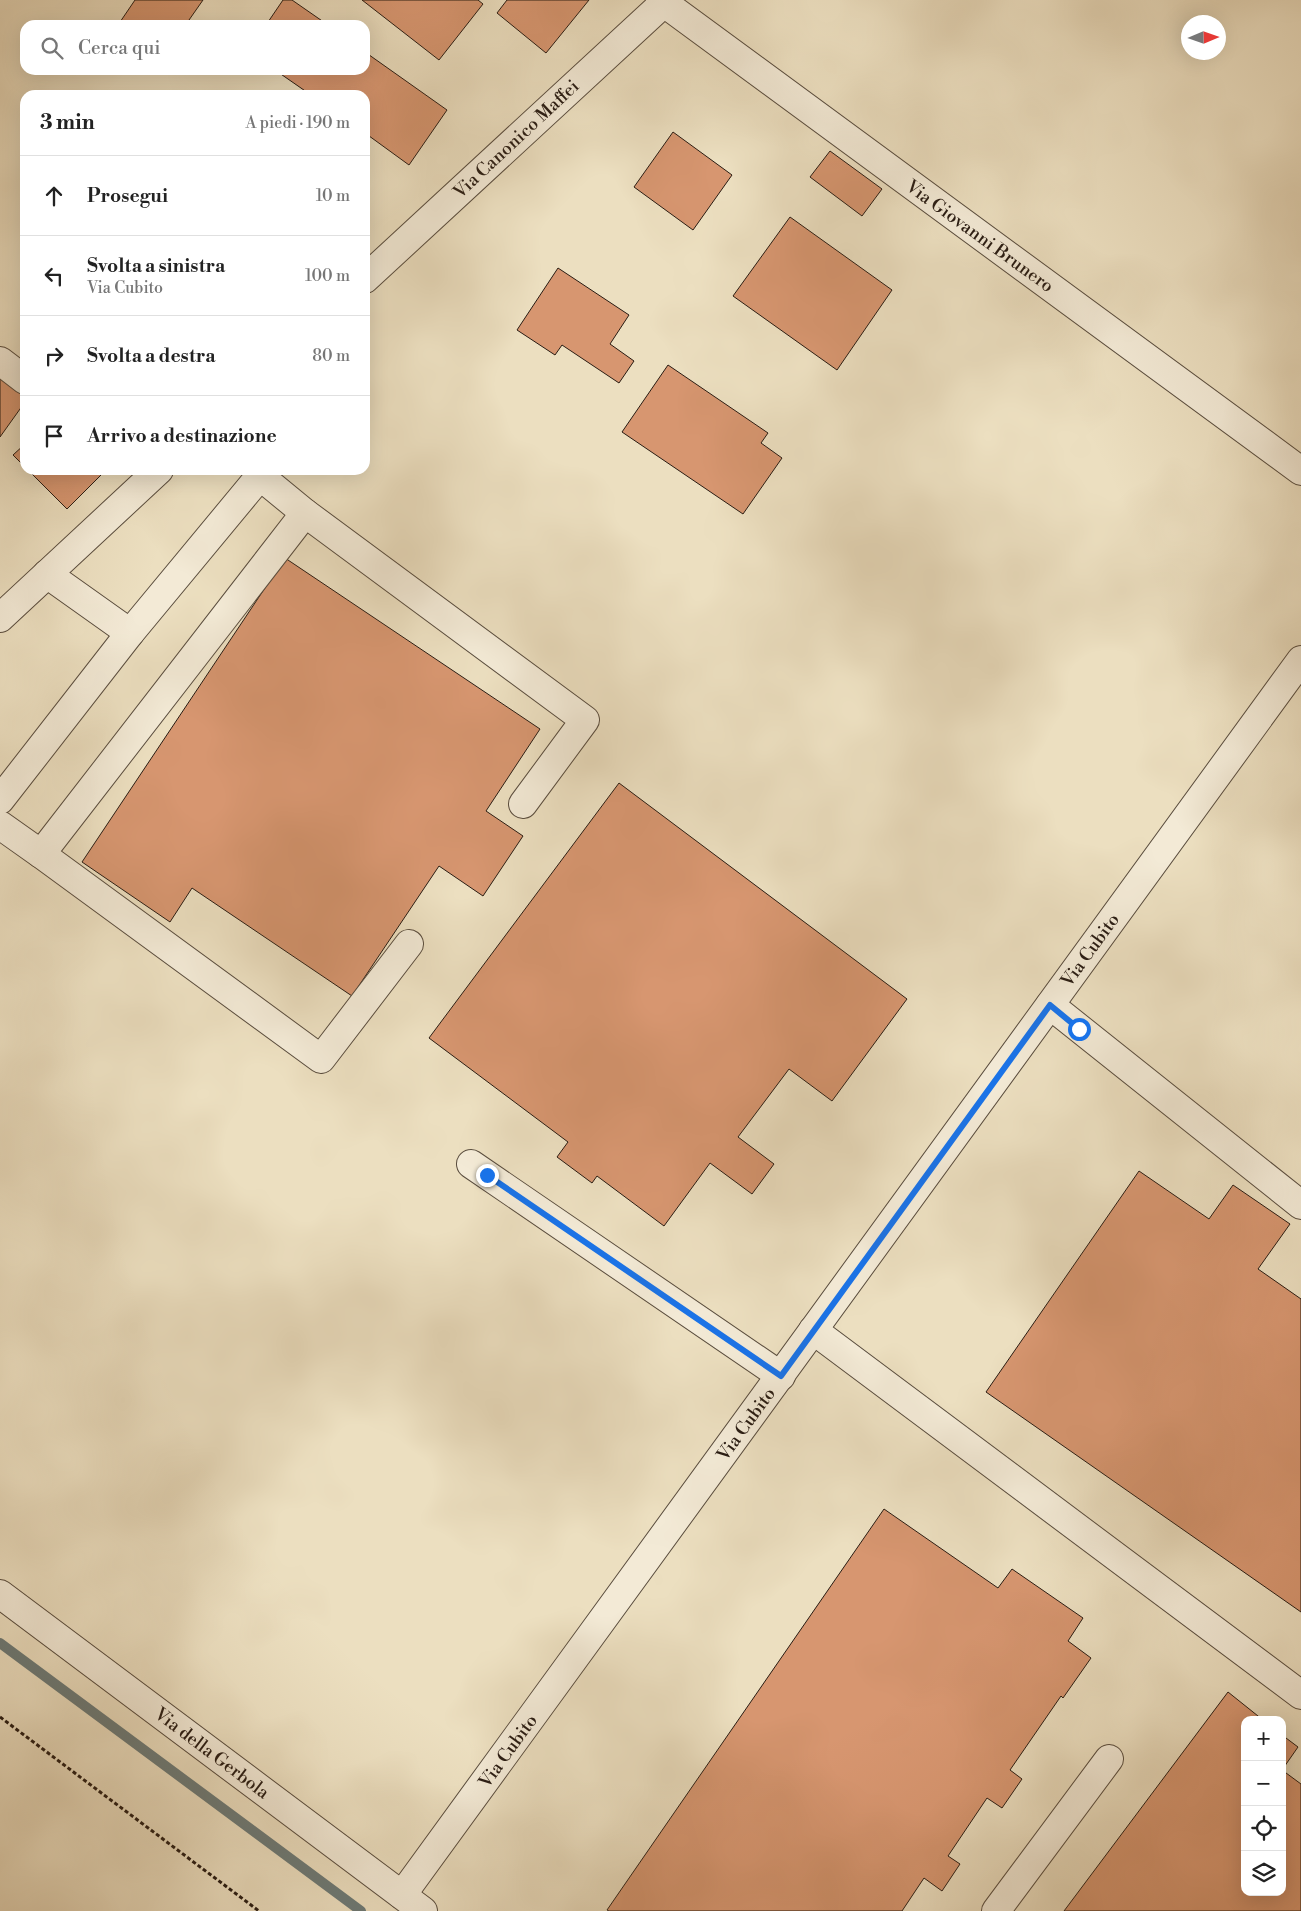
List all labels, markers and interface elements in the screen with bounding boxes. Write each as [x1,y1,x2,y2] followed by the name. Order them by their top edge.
[1181,15,1226,60] north arrow
[20,20,370,75] search box
[38,34,66,62] icon: search
[78,36,161,60] text: Cerca qui
[448,75,584,204] street label: Via Canonico Maffei
[40,110,95,136] text: 3 min
[246,113,350,133] text: A piedi · 190 m
[900,174,1058,298] street label: Via Giovanni Brunero
[40,182,68,210] icon: ahead
[87,184,168,208] text: Prosegui
[316,186,350,206] text: 10 m
[87,254,225,278] text: Svolta a sinistra
[40,262,68,290] icon: left
[305,266,350,286] text: 100 m
[87,278,163,298] text: Via Cubito
[40,342,68,370] icon: right
[87,344,215,368] text: Svolta a destra
[312,346,350,366] text: 80 m
[40,422,68,450] icon: arrive
[87,424,277,448] text: Arrivo a destinazione
[1055,909,1125,992] street label: Via Cubito
[1068,1018,1091,1041] route start
[476,1164,499,1187] route end
[711,1383,781,1466] street label: Via Cubito
[149,1702,275,1805] street label: Via della Gerbola
[473,1710,543,1793] street label: Via Cubito
[1241,1716,1286,1896] map controls
[1241,1716,1286,1761] button: +
[1241,1761,1286,1806] button: −
[1241,1806,1286,1851] button: locate
[1241,1851,1286,1896] button: layers

